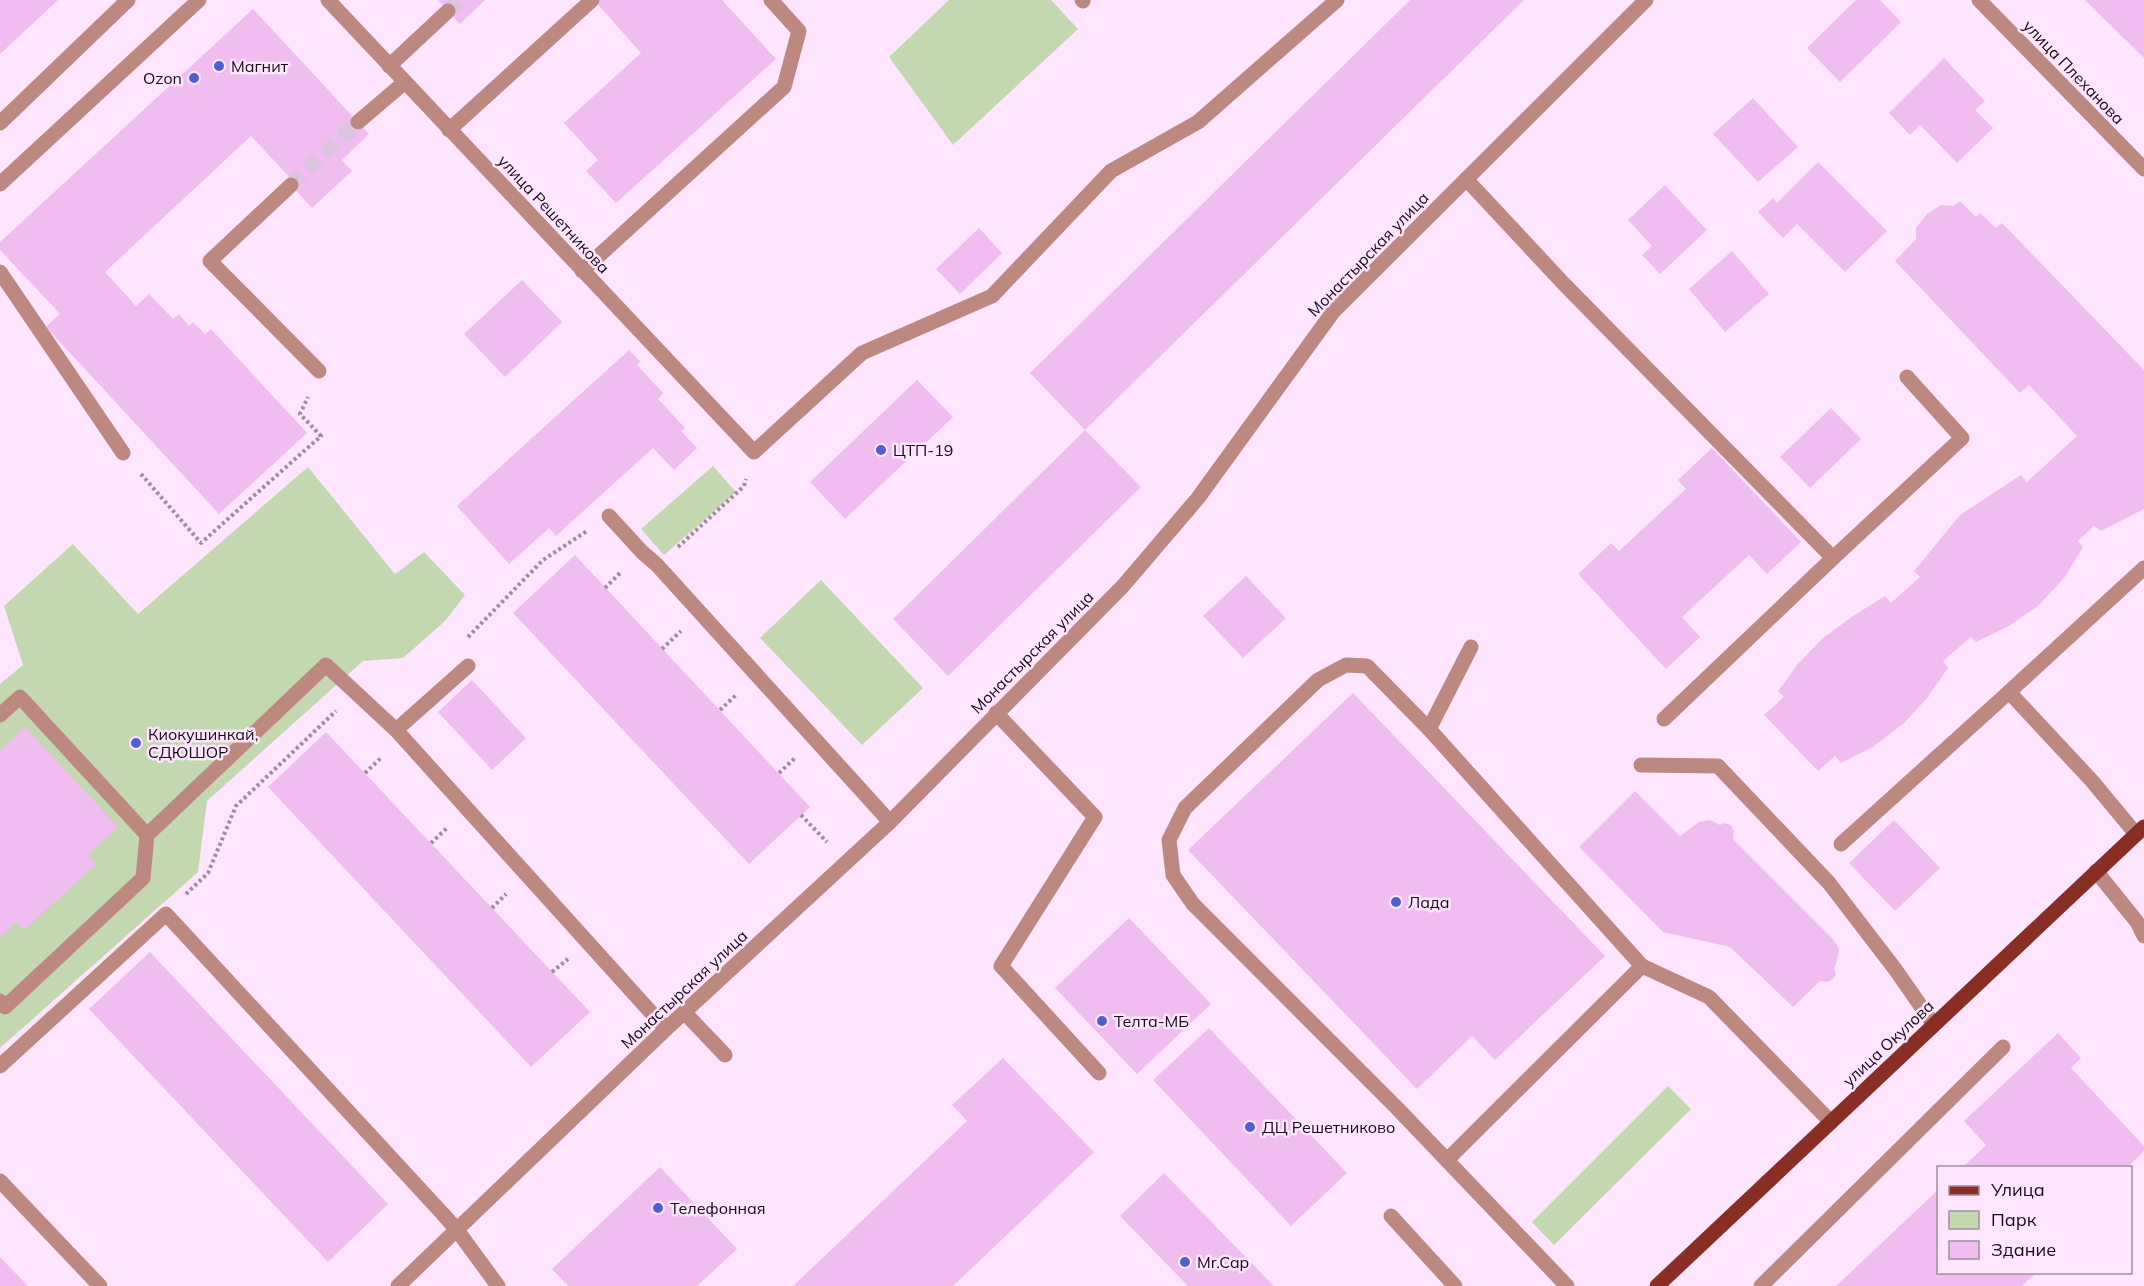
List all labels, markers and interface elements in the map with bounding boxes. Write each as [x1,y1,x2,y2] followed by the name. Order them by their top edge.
[2019,16,2129,128] street label: улица Плеханова
[231,56,289,76] place label: Магнит
[212,59,226,73] marker: Магнит
[143,68,182,88] place label: Ozon
[187,71,201,85] marker: Ozon
[494,151,614,277] street label: улица Решетникова
[1303,188,1433,320] street label: Монастырская улица
[893,440,953,460] place label: ЦТП-19
[874,443,888,457] marker: ЦТП-19
[966,586,1098,718] street label: Монастырская улица
[148,724,258,762] place label: Киокушинкай, СДЮШОР
[129,736,143,750] marker: Киокушинкай, СДЮШОР
[1408,892,1449,912] place label: Лада
[1389,895,1403,909] marker: Лада
[617,925,751,1053] street label: Монастырская улица
[1838,996,1938,1090] street label: улица Окулова
[1114,1011,1189,1031] place label: Телта-МБ
[1095,1014,1109,1028] marker: Телта-МБ
[1262,1117,1395,1137] place label: ДЦ Решетниково
[1243,1120,1257,1134] marker: ДЦ Решетниково
[1937,1166,2132,1274] legend
[1990,1178,2045,1201] text: Улица
[670,1198,766,1218] place label: Телефонная
[651,1201,665,1215] marker: Телефонная
[1991,1208,2037,1231] text: Парк
[1991,1238,2056,1261] text: Здание
[1197,1252,1249,1272] place label: Mr.Cap
[1178,1255,1192,1269] marker: Mr.Cap

